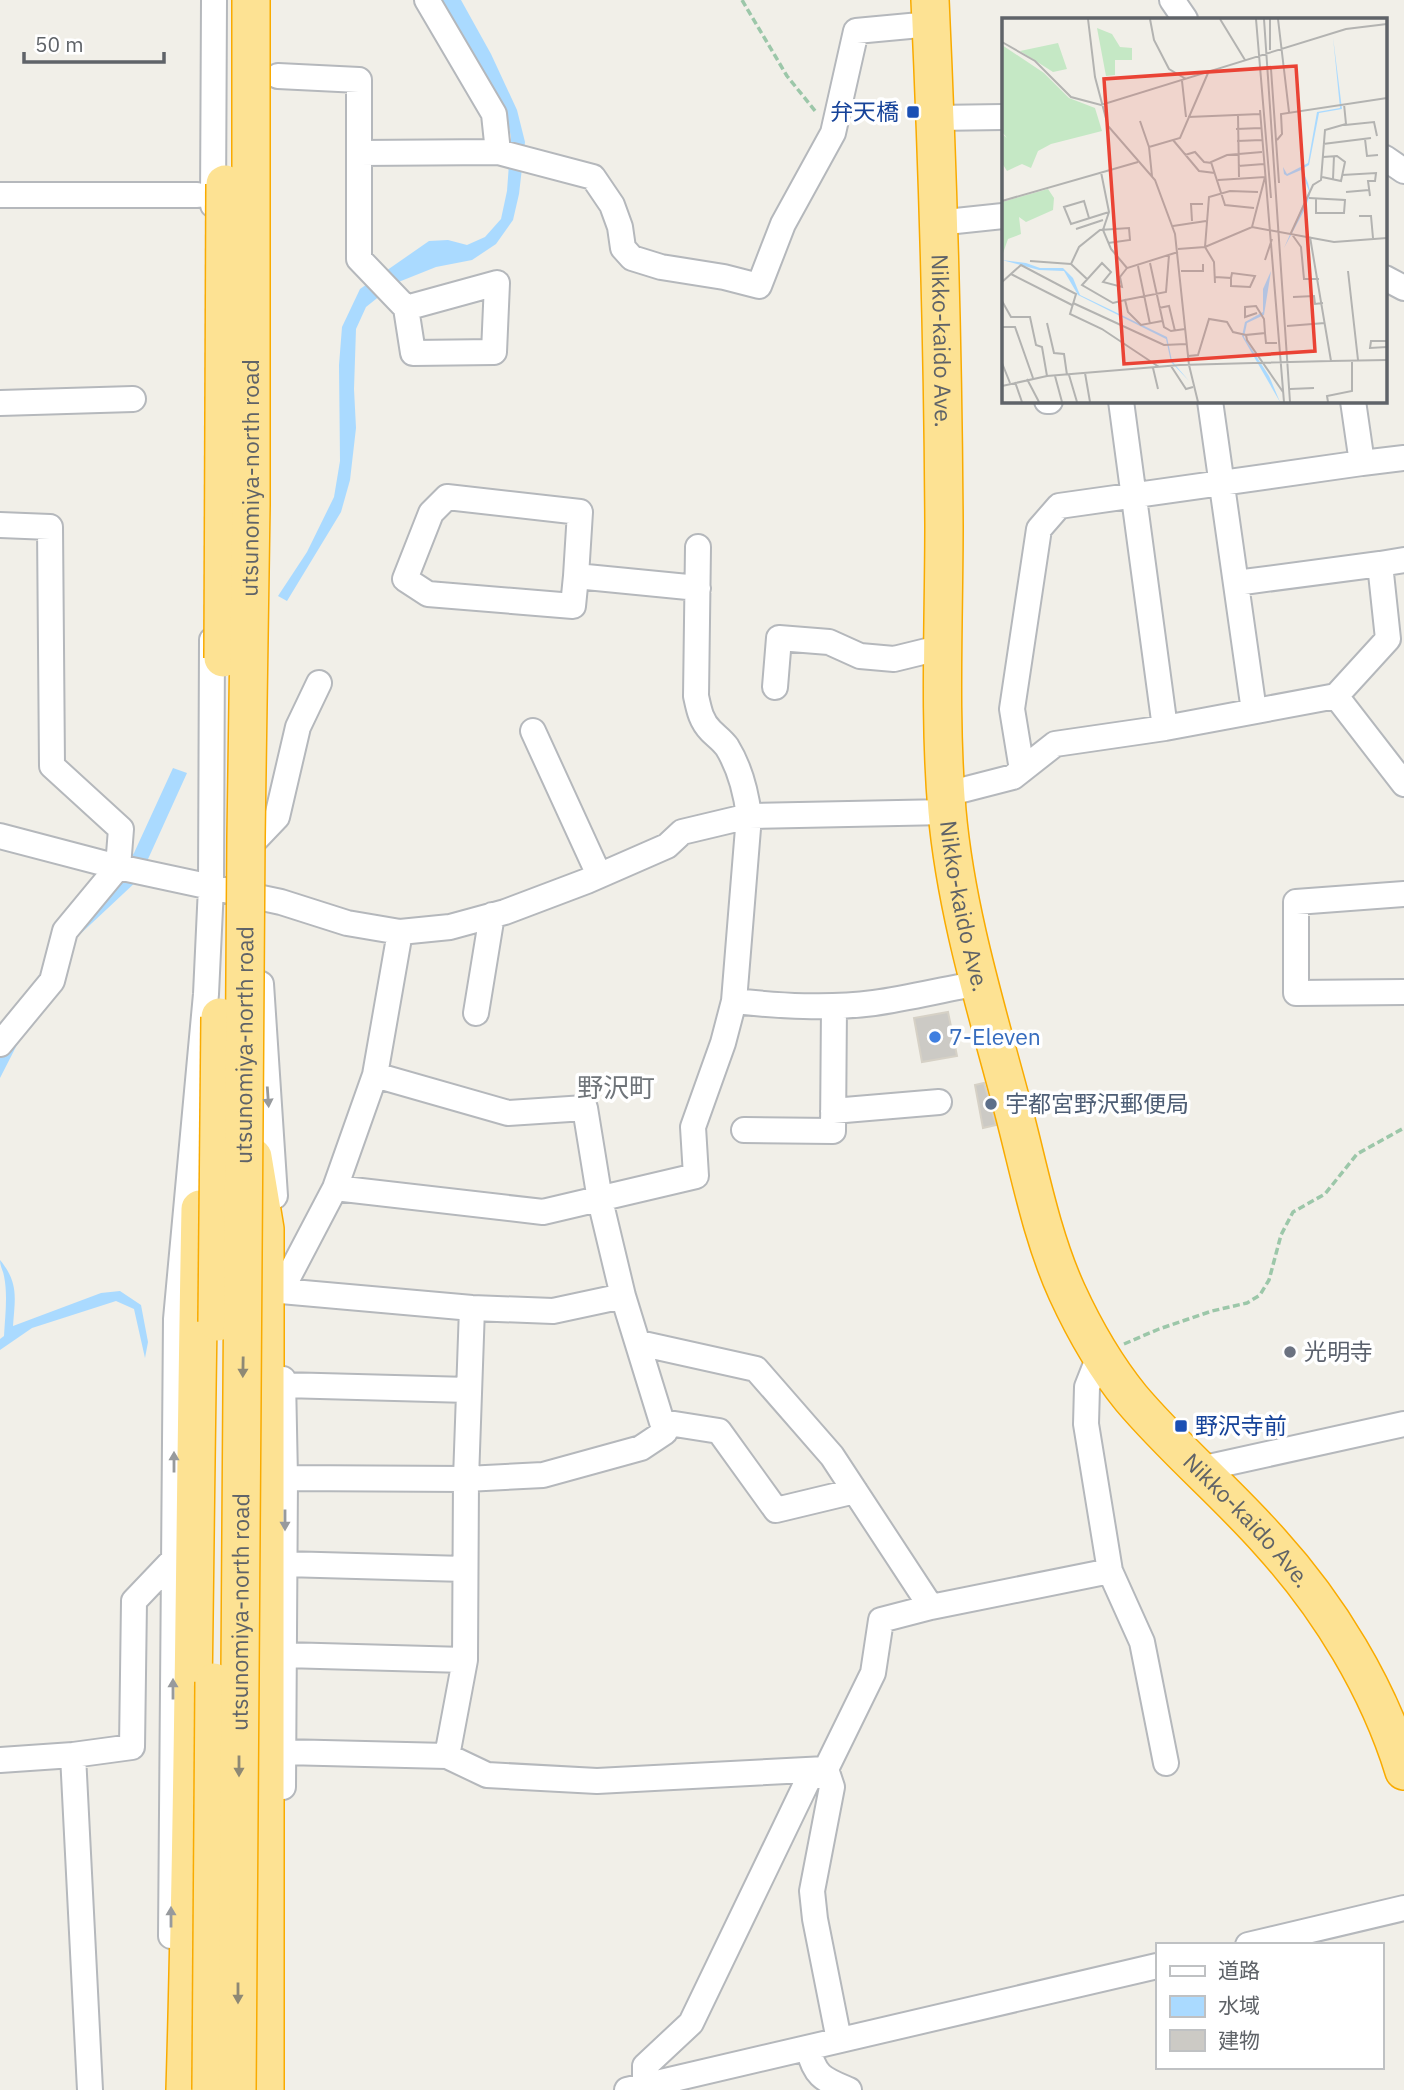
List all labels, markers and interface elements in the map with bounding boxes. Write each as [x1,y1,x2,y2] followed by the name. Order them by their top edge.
[1002,18,1386,402] inset map
[24,21,164,65] scale bar
[35,30,84,58] text: 50 m
[830,96,899,126] place label: 弁天橋
[905,104,921,120] marker: 弁天橋
[925,253,959,428] street label: Nikko-kaido Ave.
[234,359,265,597] street label: utsunomiya-north road
[934,819,997,995] street label: Nikko-kaido Ave.
[228,926,259,1164] street label: utsunomiya-north road
[949,1021,1041,1051] place label: 7-Eleven
[927,1029,943,1045] marker: 7-Eleven
[577,1070,655,1104] district label: 野沢町
[263,1086,274,1108] one-way arrow
[1005,1088,1189,1118] place label: 宇都宮野沢郵便局
[983,1096,999,1112] marker: 宇都宮野沢郵便局
[1304,1336,1373,1366] place label: 光明寺
[1282,1344,1298,1360] marker: 光明寺
[237,1356,248,1378] one-way arrow
[1195,1410,1287,1440] place label: 野沢寺前
[1173,1418,1189,1434] marker: 野沢寺前
[1177,1446,1318,1593] street label: Nikko-kaido Ave.
[169,1451,180,1473] one-way arrow
[224,1493,255,1731] street label: utsunomiya-north road
[279,1509,291,1531] one-way arrow
[167,1678,179,1700] one-way arrow
[233,1755,245,1777] one-way arrow
[165,1906,177,1928] one-way arrow
[1156,1943,1383,2069] legend
[1218,1956,1260,1984] text: 道路
[232,1982,244,2004] one-way arrow
[1218,1991,1260,2019] text: 水域
[1218,2026,1260,2054] text: 建物

